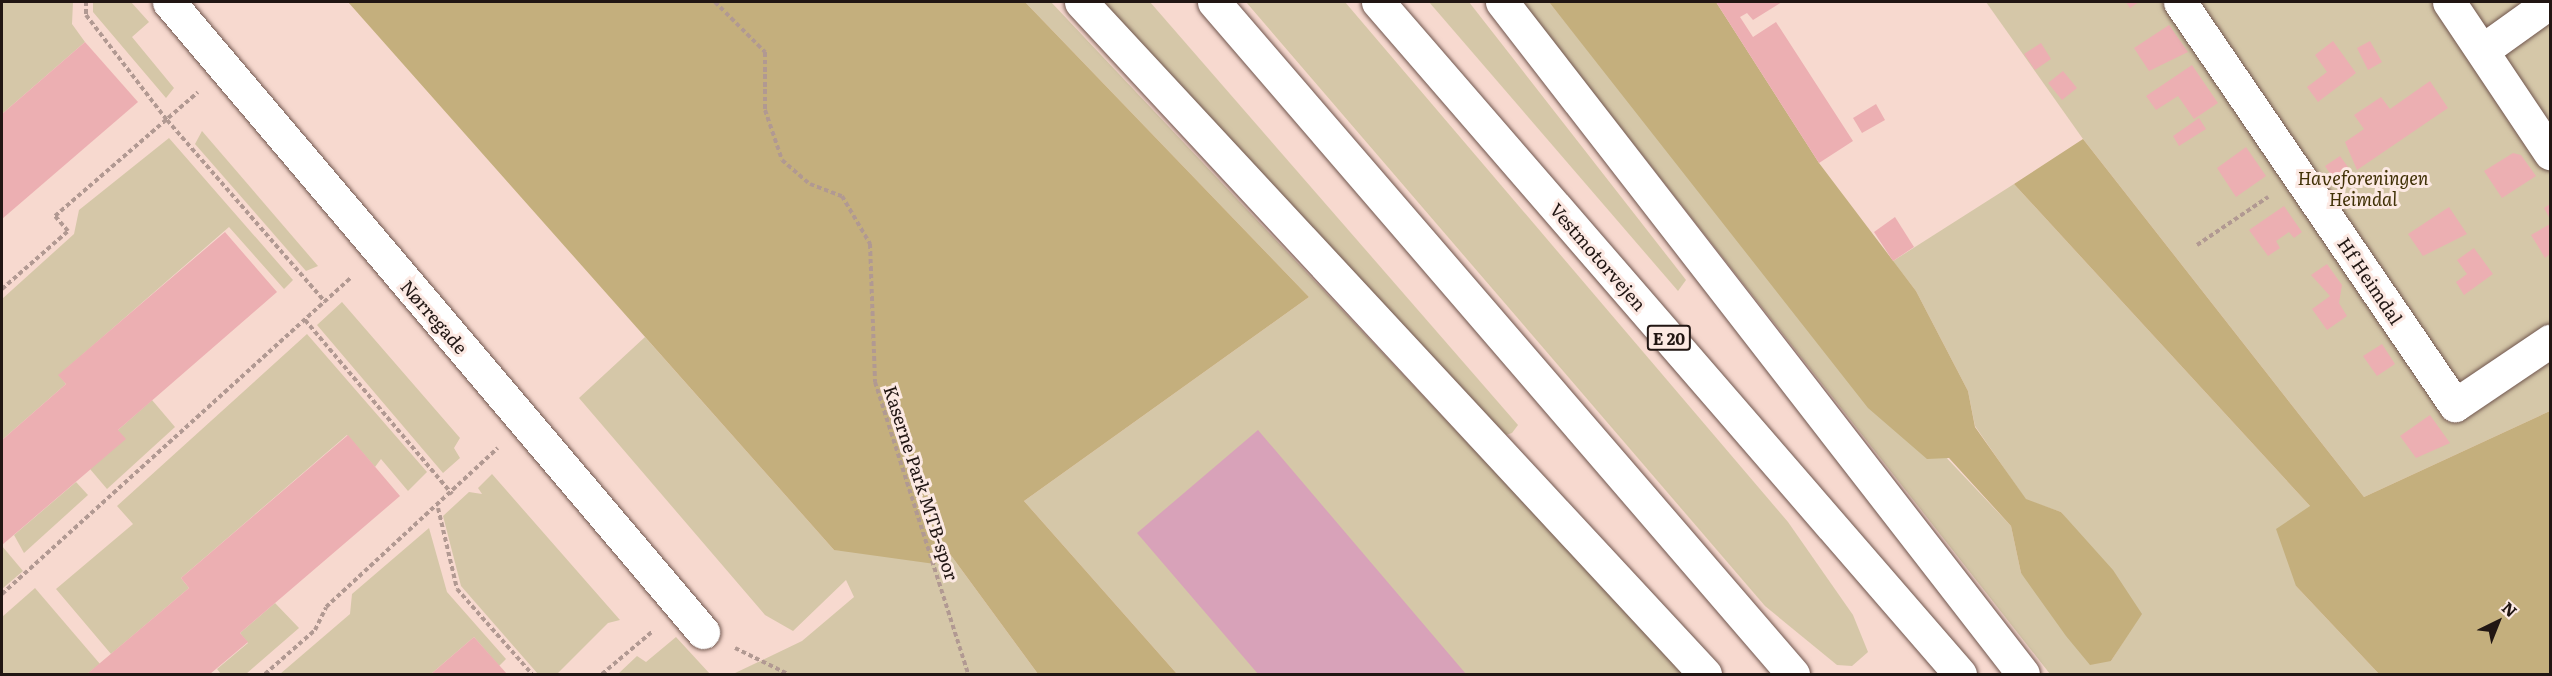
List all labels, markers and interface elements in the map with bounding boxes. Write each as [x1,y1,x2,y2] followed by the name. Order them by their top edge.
[2297,168,2429,210] park label: Haveforeningen Heimdal
[1545,199,1651,315] street label: Vestmotorvejen
[2333,233,2407,329] street label: Hf Heimdal
[396,276,472,358] street label: Nørregade
[1646,325,1692,351] road number: E 20
[879,383,963,583] street label: Kaserne Park MTB-spor
[2468,592,2528,652] north arrow
[2497,595,2523,622] text: N

